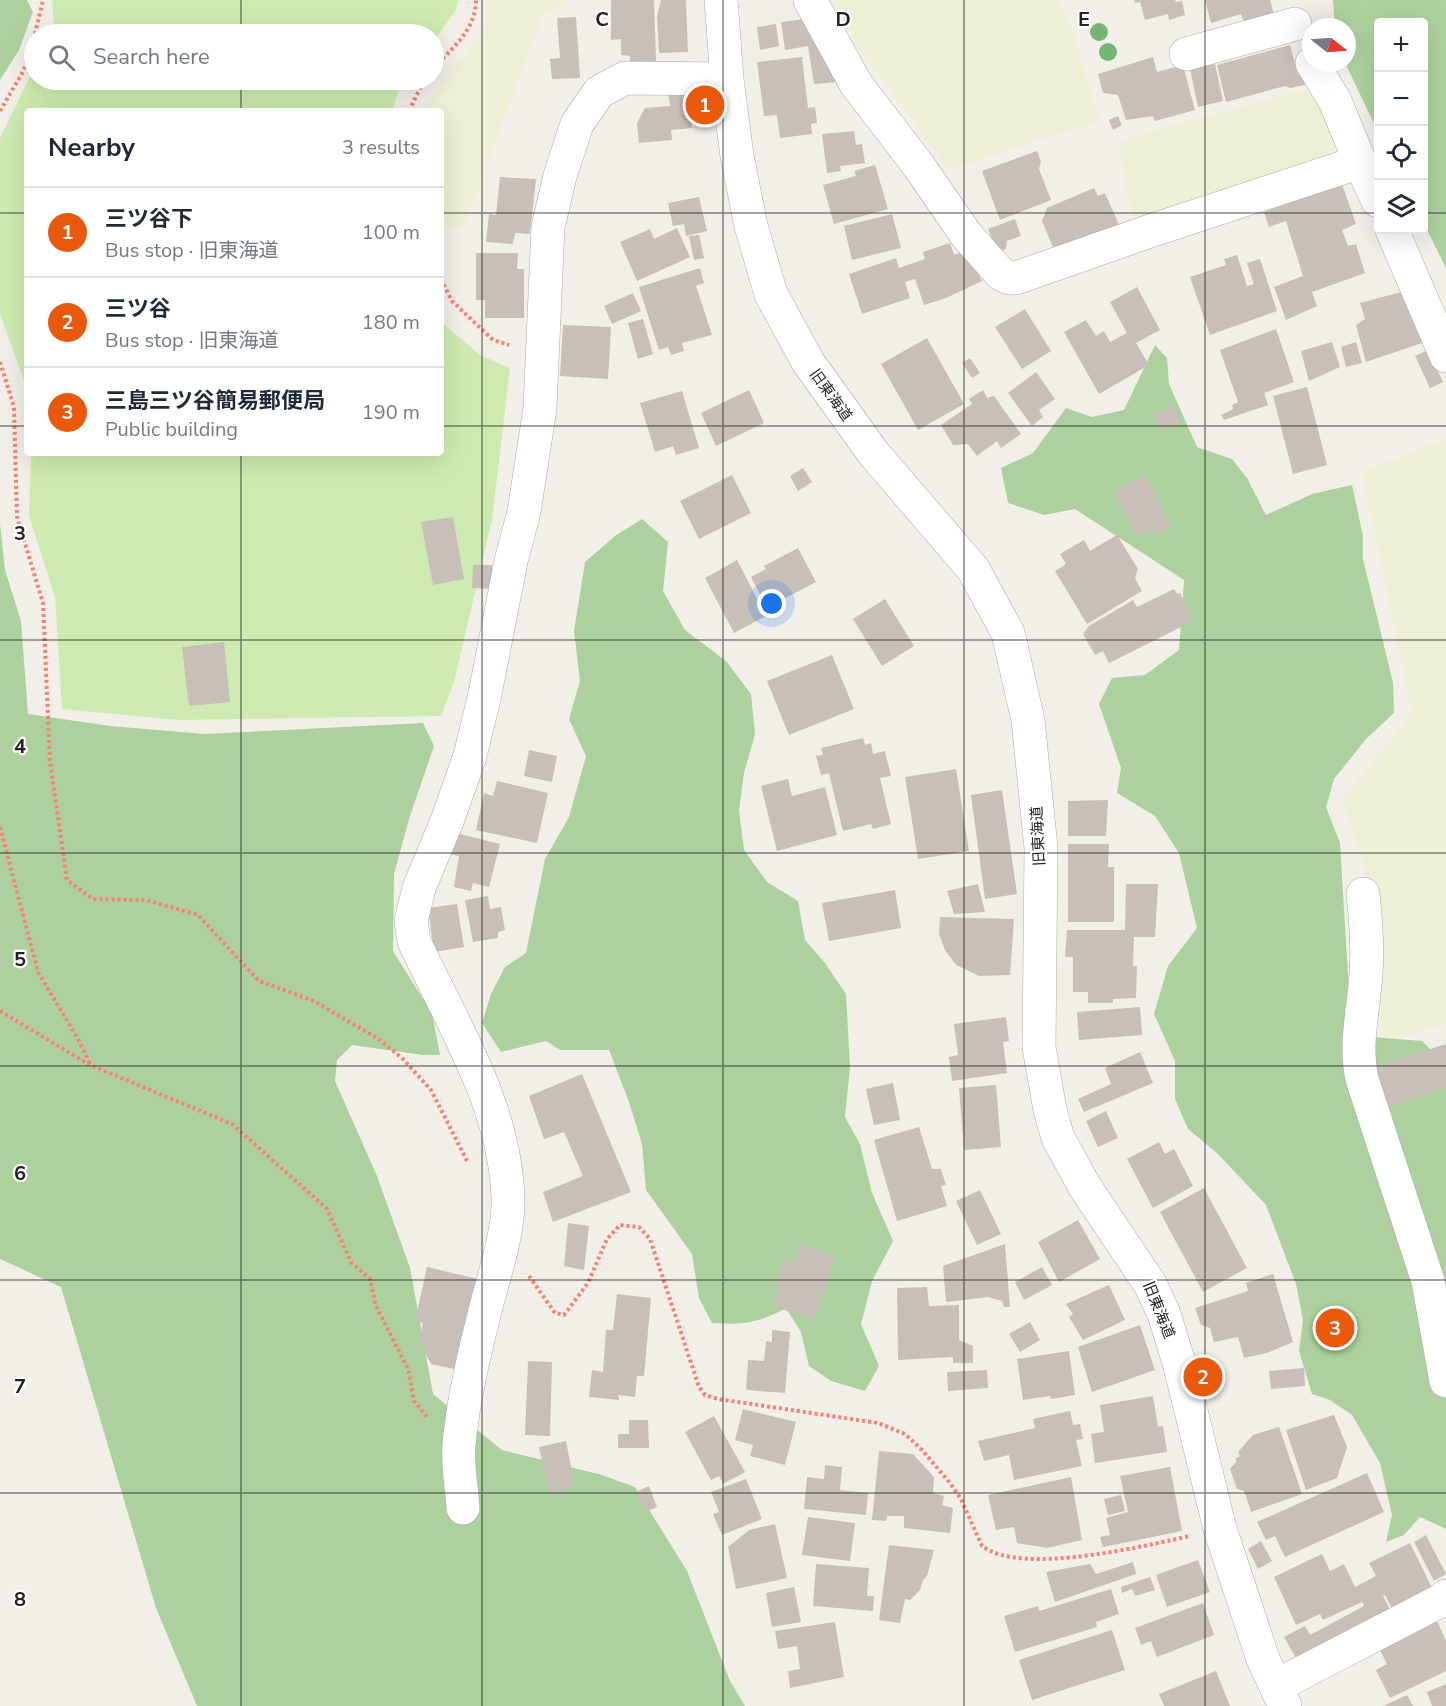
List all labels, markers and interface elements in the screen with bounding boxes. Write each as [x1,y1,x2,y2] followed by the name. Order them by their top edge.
[595,6,609,33] text: C
[835,6,851,33] text: D
[1078,6,1090,33] text: E
[1302,18,1356,72] north arrow
[1374,18,1428,234] map controls
[1374,18,1428,72] button: +
[24,24,444,90] search box
[45,41,78,74] icon: search
[93,42,210,72] text: Search here
[1374,72,1428,126] button: −
[686,82,724,128] pin: 1
[1374,126,1428,180] button: locate
[48,130,135,165] text: Nearby
[342,134,420,161] text: 3 results
[1374,180,1428,234] button: layers
[105,204,193,234] text: 三ツ谷下
[62,219,74,246] text: 1
[362,219,420,246] text: 100 m
[105,237,279,264] text: Bus stop · 旧東海道
[105,294,171,324] text: 三ツ谷
[62,309,74,336] text: 2
[362,309,420,336] text: 180 m
[105,327,279,354] text: Bus stop · 旧東海道
[805,365,857,425] street label: 旧東海道
[105,386,325,416] text: 三島三ツ谷簡易郵便局
[62,399,74,426] text: 3
[362,399,420,426] text: 190 m
[105,416,238,443] text: Public building
[14,520,26,547] text: 3
[757,589,786,618] your location
[14,733,26,760] text: 4
[1026,806,1050,866] street label: 旧東海道
[14,946,26,973] text: 5
[14,1160,26,1187] text: 6
[1138,1278,1180,1342] street label: 旧東海道
[1316,1306,1354,1350] pin: 3
[1184,1354,1222,1400] pin: 2
[14,1373,26,1400] text: 7
[14,1586,26,1613] text: 8

